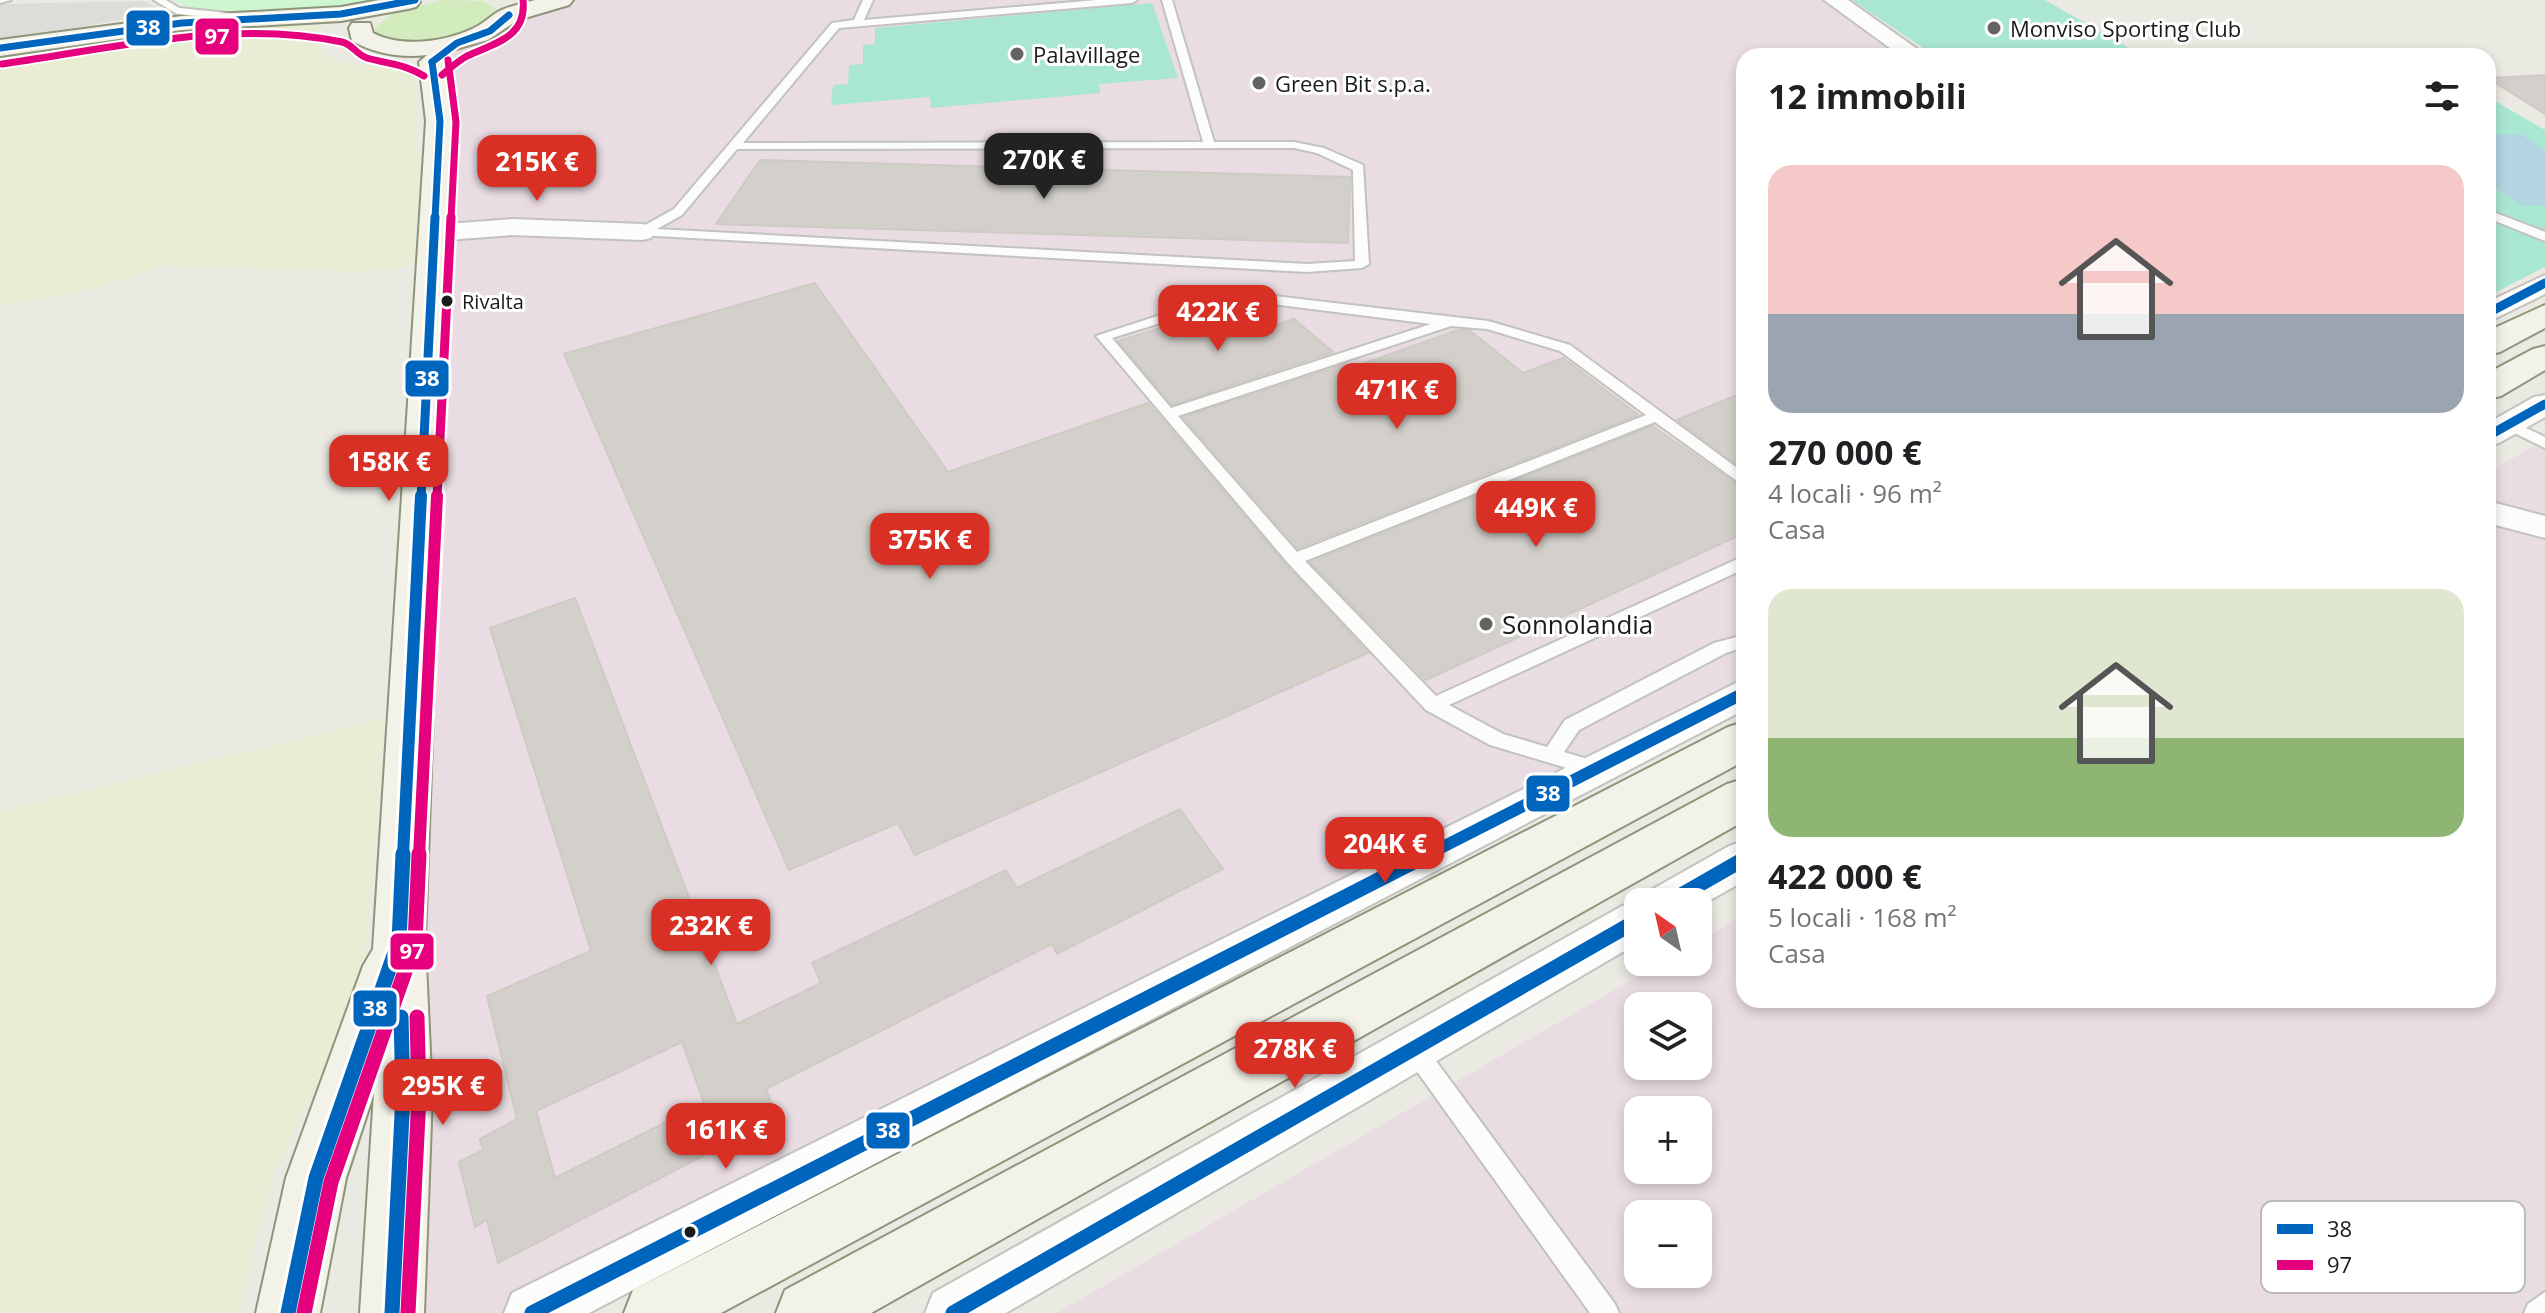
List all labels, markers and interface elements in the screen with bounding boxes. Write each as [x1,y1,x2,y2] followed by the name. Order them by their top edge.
[125,9,171,47] line badge: 38
[135,11,161,41] text: 38
[2010,13,2241,43] place label: Monviso Sporting Club
[194,17,240,56] line badge: 97
[1985,19,2003,37] marker: Monviso Sporting Club
[204,20,230,50] text: 97
[1033,39,1140,69] place label: Palavillage
[1008,45,1026,63] marker: Palavillage
[1275,68,1431,98] place label: Green Bit s.p.a.
[1768,73,1967,119] text: 12 immobili
[1250,74,1268,92] marker: Green Bit s.p.a.
[2420,74,2464,118] icon: filters
[979,133,1109,201] pin: 270K €
[472,135,602,203] pin: 215K €
[1002,141,1086,177] text: 270K €
[495,143,579,179] text: 215K €
[2044,217,2188,361] icon: home
[1153,285,1283,353] pin: 422K €
[462,288,524,315] place label: Rivalta
[439,293,455,309] marker: Rivalta
[1176,293,1260,329] text: 422K €
[404,359,450,398] line badge: 38
[414,362,440,392] text: 38
[1332,363,1462,431] pin: 471K €
[1355,371,1439,407] text: 471K €
[1768,429,1922,475] text: 270 000 €
[324,435,454,503] pin: 158K €
[347,443,431,479] text: 158K €
[1768,475,1942,511] text: 4 locali · 96 m²
[1471,481,1601,549] pin: 449K €
[1494,489,1578,525] text: 449K €
[1768,511,1826,547] text: Casa
[865,513,995,581] pin: 375K €
[888,521,972,557] text: 375K €
[1502,606,1653,642] place label: Sonnolandia
[1477,615,1495,633] marker: Sonnolandia
[2044,641,2188,785] icon: home
[1525,774,1571,813] line badge: 38
[1535,777,1561,807] text: 38
[1320,817,1450,885] pin: 204K €
[1343,825,1427,861] text: 204K €
[1768,853,1922,899] text: 422 000 €
[1624,888,1712,976] north arrow
[1624,888,1712,1288] map controls
[646,899,776,967] pin: 232K €
[1768,899,1957,935] text: 5 locali · 168 m²
[669,907,753,943] text: 232K €
[389,932,435,971] line badge: 97
[399,935,425,965] text: 97
[1768,935,1826,971] text: Casa
[352,989,398,1028] line badge: 38
[362,992,388,1022] text: 38
[1624,992,1712,1080] button: layers
[1230,1022,1360,1090] pin: 278K €
[1253,1030,1337,1066] text: 278K €
[378,1059,508,1127] pin: 295K €
[401,1067,485,1103] text: 295K €
[1624,1096,1712,1184] button: +
[661,1103,791,1171] pin: 161K €
[684,1111,768,1147] text: 161K €
[865,1111,911,1150] line badge: 38
[875,1114,901,1144] text: 38
[1624,1200,1712,1288] button: −
[2261,1201,2525,1293] legend
[2327,1213,2352,1243] text: 38
[682,1224,698,1240] unlabelled marker
[2327,1249,2352,1279] text: 97

